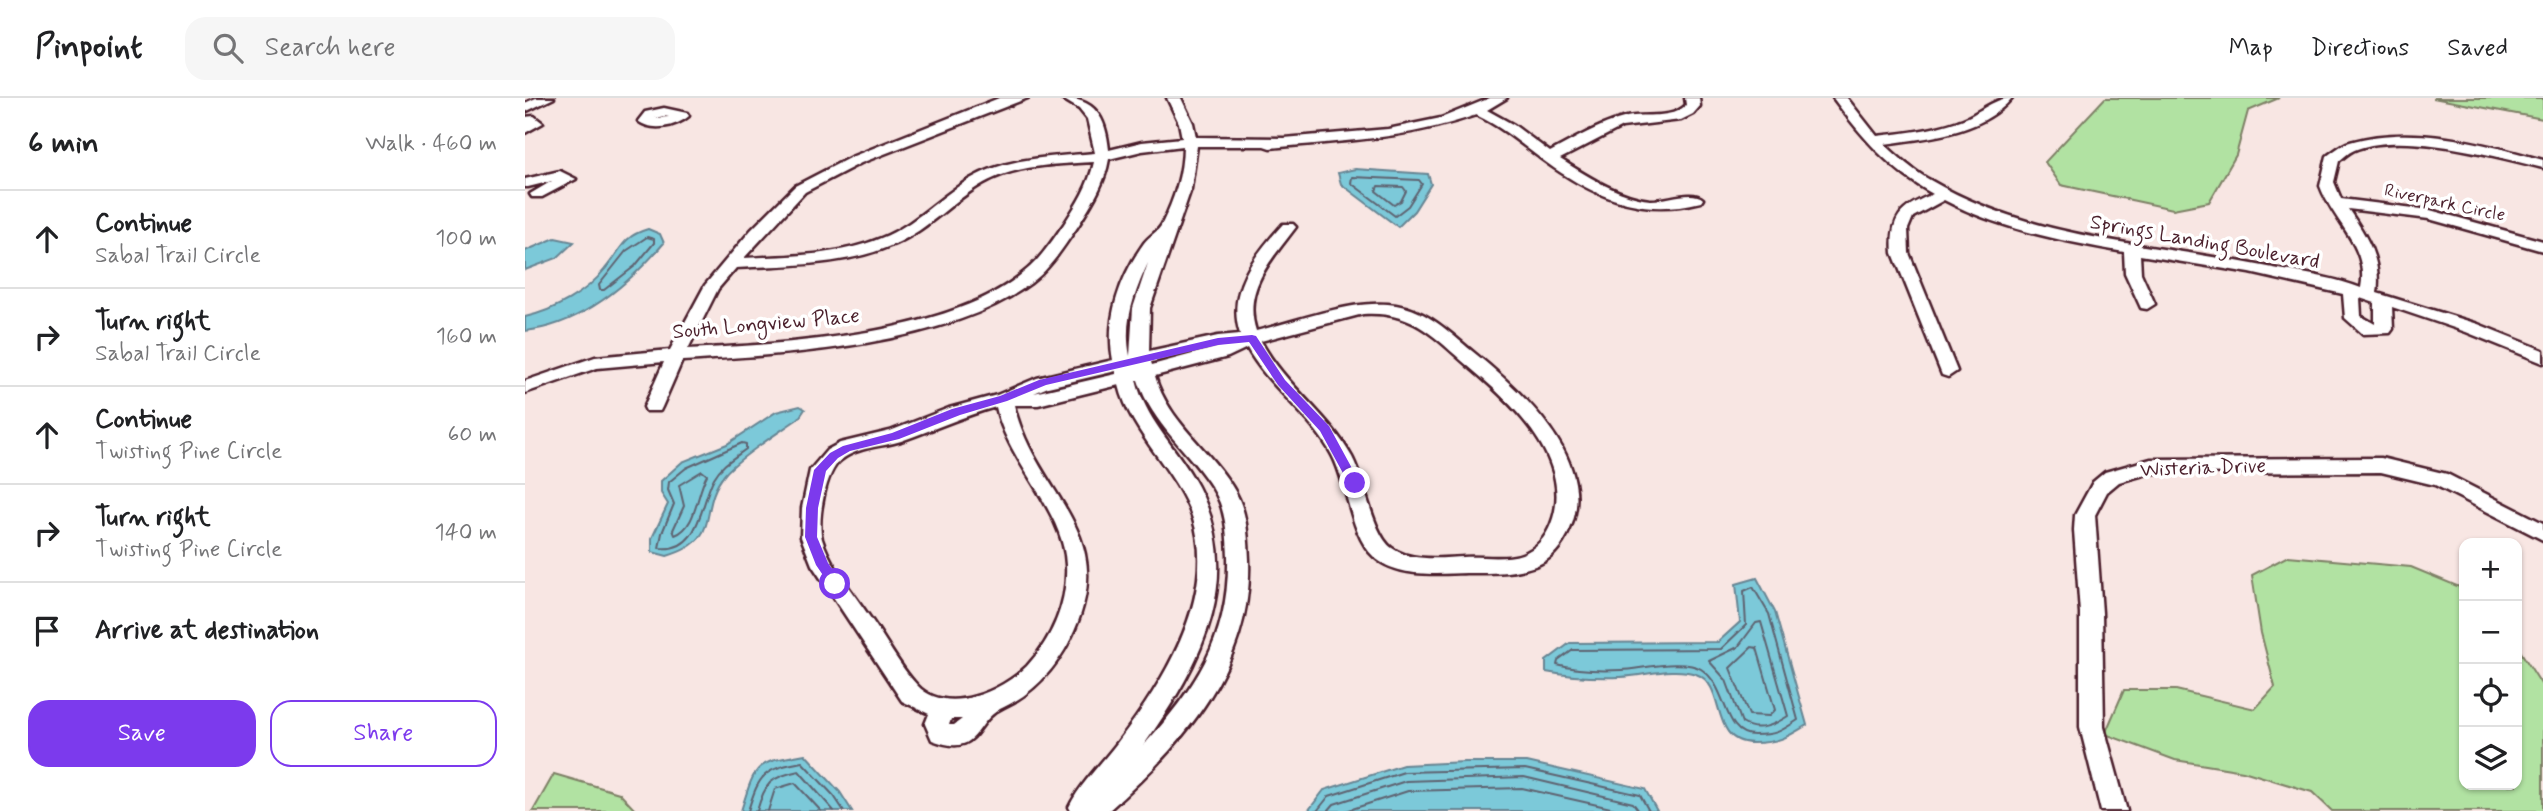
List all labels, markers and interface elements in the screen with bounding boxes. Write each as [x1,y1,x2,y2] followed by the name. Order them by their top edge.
[185,17,675,80] search box
[35,26,143,70] text: Pinpoint
[209,29,247,67] icon: search
[265,31,396,65] text: Search here
[2229,33,2273,64] text: Map
[2311,33,2409,64] text: Directions
[2447,33,2508,64] text: Saved
[28,124,99,163] text: 6 min
[365,129,497,159] text: Walk · 460 m
[2382,178,2507,227] street label: Riverpark Circle
[95,207,192,241] text: Continue
[2088,208,2322,278] street label: Springs Landing Boulevard
[28,220,66,258] icon: ahead
[435,224,497,254] text: 100 m
[95,241,261,271] text: Sabal Trail Circle
[671,302,861,347] street label: South Longview Place
[95,305,211,339] text: Turn right
[28,318,66,356] icon: right
[436,322,497,352] text: 160 m
[95,339,261,369] text: Sabal Trail Circle
[95,403,192,437] text: Continue
[28,416,66,454] icon: ahead
[448,420,497,450] text: 60 m
[95,437,282,467] text: Twisting Pine Circle
[2140,452,2267,484] street label: Wisteria Drive
[1339,467,1370,498] route end
[95,501,211,535] text: Turn right
[28,514,66,552] icon: right
[434,518,497,548] text: 140 m
[95,535,282,565] text: Twisting Pine Circle
[2459,538,2522,790] map controls
[2459,538,2522,601] button: +
[819,568,850,599] route start
[2459,601,2522,664] button: −
[28,612,66,650] icon: arrive
[95,614,319,648] text: Arrive at destination
[2459,664,2522,727] button: locate
[28,700,256,767] button: Save
[270,700,497,767] button: Share
[2459,727,2522,790] button: layers

